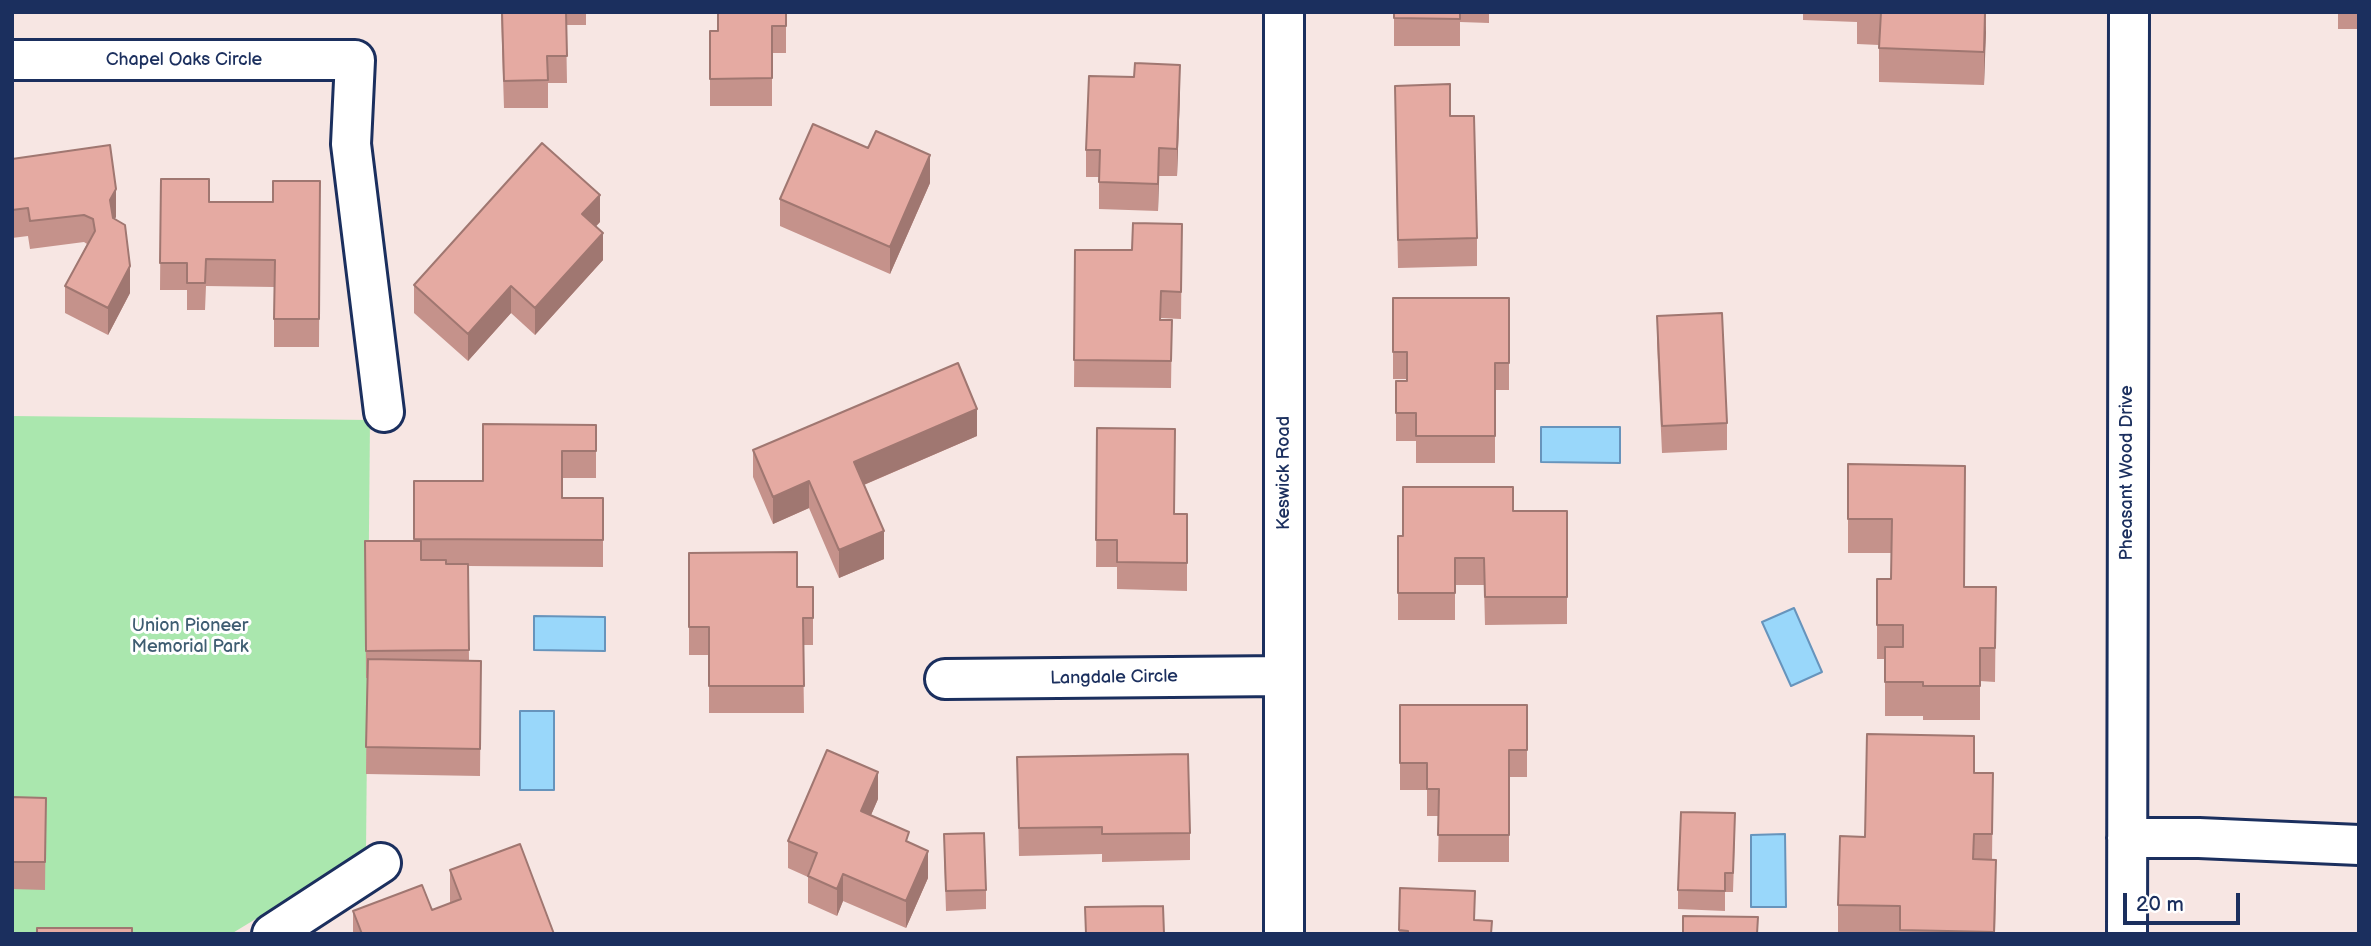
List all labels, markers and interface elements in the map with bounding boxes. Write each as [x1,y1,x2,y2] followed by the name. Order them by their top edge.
[106,49,262,71] street label: Chapel Oaks Circle
[2116,385,2138,561] street label: Pheasant Wood Drive
[1273,416,1295,530] street label: Keswick Road
[131,615,249,658] park label: Union Pioneer Memorial Park
[1050,666,1178,690] street label: Langdale Circle
[2126,880,2243,924] scale bar
[2136,892,2184,917] text: 20 m

